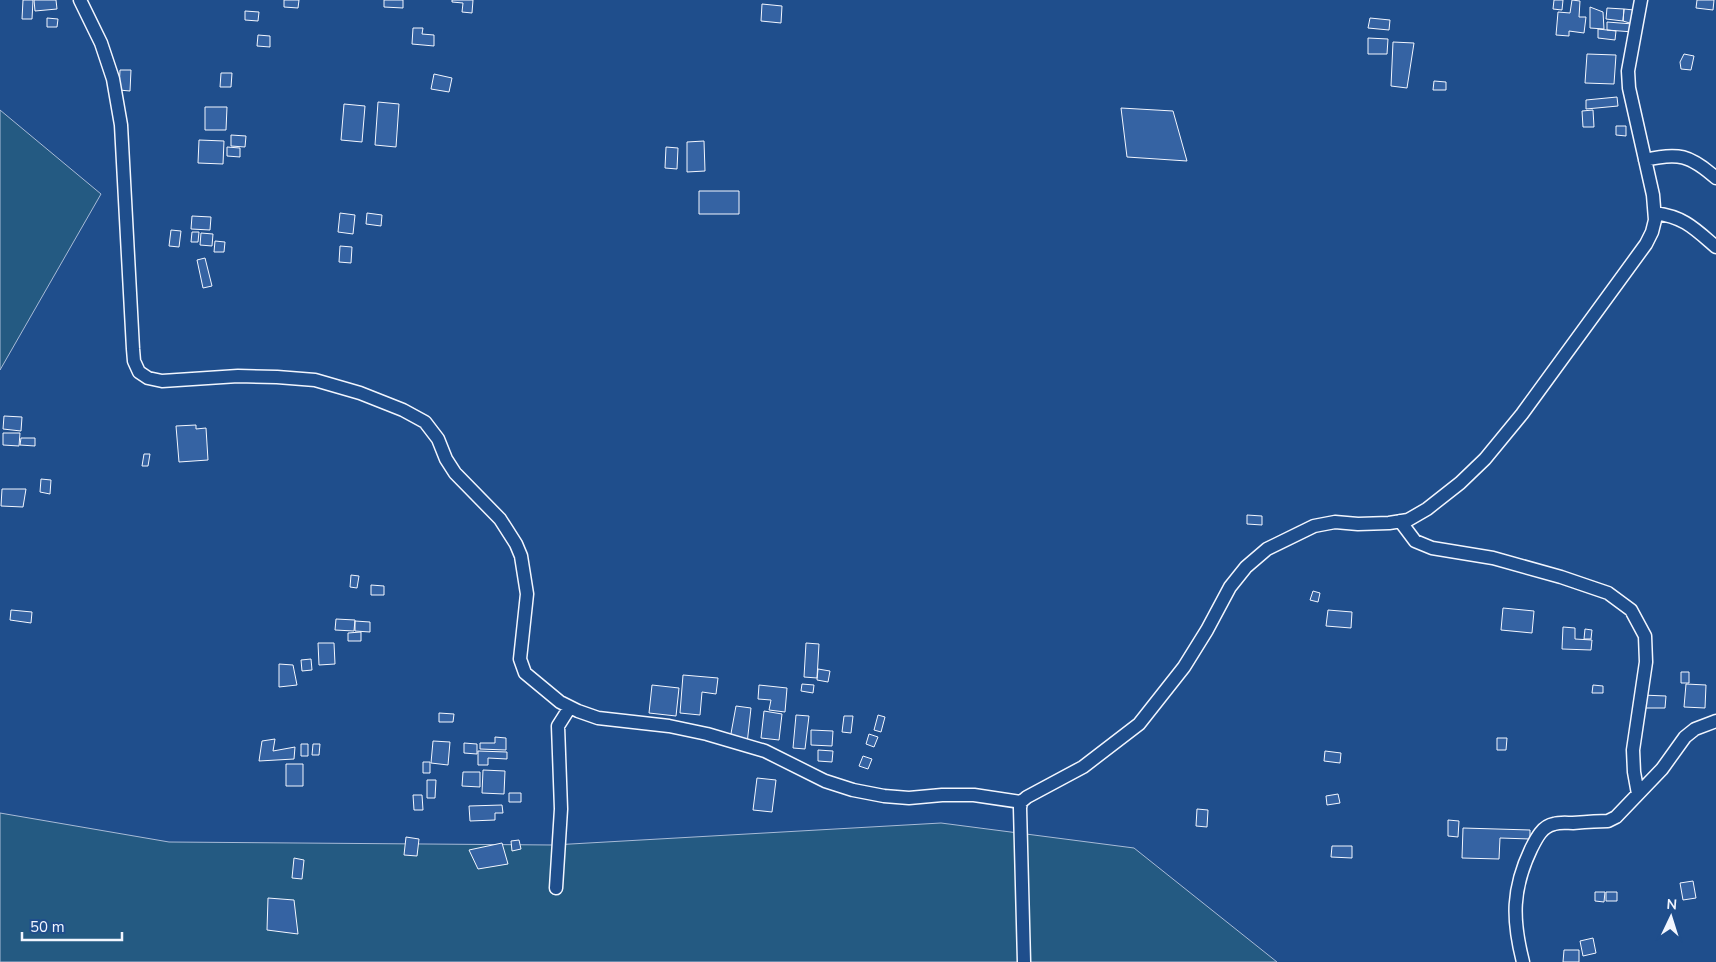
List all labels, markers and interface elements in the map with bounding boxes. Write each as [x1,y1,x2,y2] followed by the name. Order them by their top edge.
[1646,892,1696,942] north arrow
[1666,895,1678,914] text: N
[22,910,122,942] scale bar
[30,917,65,937] text: 50 m

